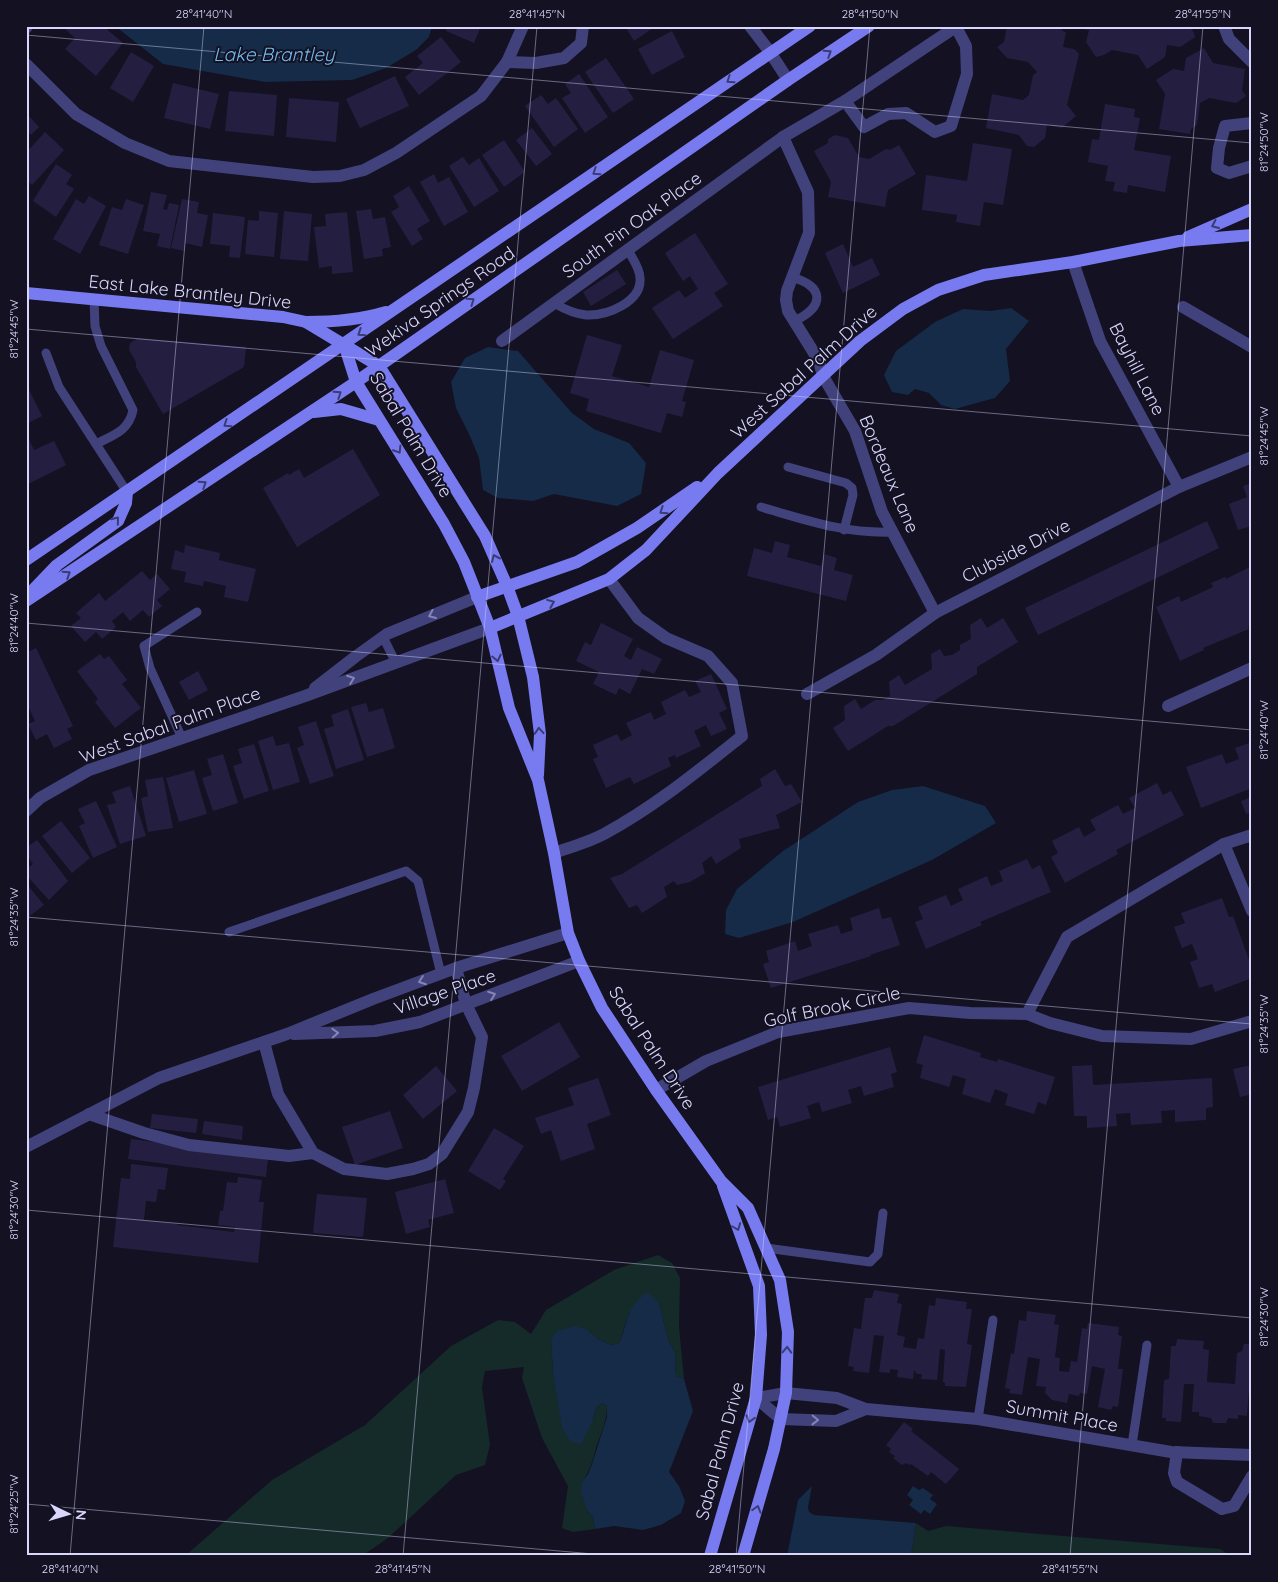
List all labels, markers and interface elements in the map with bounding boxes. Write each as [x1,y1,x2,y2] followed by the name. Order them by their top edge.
[176,6,232,21] text: 28°41'40"N
[509,6,565,21] text: 28°41'45"N
[841,6,899,21] text: 28°41'50"N
[1175,6,1231,21] text: 28°41'55"N
[213,42,336,66] water label: Lake Brantley
[823,50,832,59] one-way arrow
[726,74,736,83] one-way arrow
[1256,112,1271,172] text: 81°24'50"W
[557,166,706,283] street label: South Pin Oak Place
[592,166,602,175] one-way arrow
[1211,219,1220,230] one-way arrow
[360,241,519,362] street label: Wekiva Springs Road
[88,269,293,314] street label: East Lake Brantley Drive
[465,298,475,307] one-way arrow
[6,299,21,359] text: 81°24'45"W
[726,300,882,443] street label: West Sabal Palm Drive
[1104,318,1171,419] street label: Bayhill Lane
[357,327,367,336] one-way arrow
[365,368,458,502] street label: Sabal Palm Drive
[332,391,342,400] one-way arrow
[1256,406,1271,466] text: 81°24'45"W
[854,411,925,536] street label: Bordeaux Lane
[223,418,232,427] one-way arrow
[391,444,401,453] one-way arrow
[197,481,206,490] one-way arrow
[659,504,668,514] one-way arrow
[958,513,1074,588] street label: Clubside Drive
[110,517,119,526] one-way arrow
[490,554,501,563] one-way arrow
[61,571,71,580] one-way arrow
[6,593,21,653] text: 81°24'40"W
[546,599,555,609] one-way arrow
[428,609,437,620] one-way arrow
[491,654,502,663] one-way arrow
[346,675,355,685] one-way arrow
[76,681,263,768] street label: West Sabal Palm Place
[1256,700,1271,760] text: 81°24'40"W
[533,727,544,735] one-way arrow
[6,887,21,947] text: 81°24'35"W
[391,963,499,1020] street label: Village Place
[418,975,427,985] one-way arrow
[761,981,902,1032] street label: Golf Brook Circle
[604,982,701,1114] street label: Sabal Palm Drive
[487,991,496,1001] one-way arrow
[1256,994,1271,1054] text: 81°24'35"W
[332,1027,340,1038] one-way arrow
[6,1180,21,1240] text: 81°24'30"W
[731,1222,741,1231] one-way arrow
[1256,1287,1271,1347] text: 81°24'30"W
[782,1346,792,1354] one-way arrow
[690,1379,749,1523] street label: Sabal Palm Drive
[1004,1394,1120,1437] street label: Summit Place
[746,1415,756,1423] one-way arrow
[812,1415,819,1425] one-way arrow
[6,1474,21,1534] text: 81°24'25"W
[42,1490,92,1540] north arrow
[751,1505,761,1513] one-way arrow
[72,1509,90,1521] text: N
[42,1561,98,1576] text: 28°41'40"N
[375,1561,431,1576] text: 28°41'45"N
[708,1561,766,1576] text: 28°41'50"N
[1042,1561,1098,1576] text: 28°41'55"N

